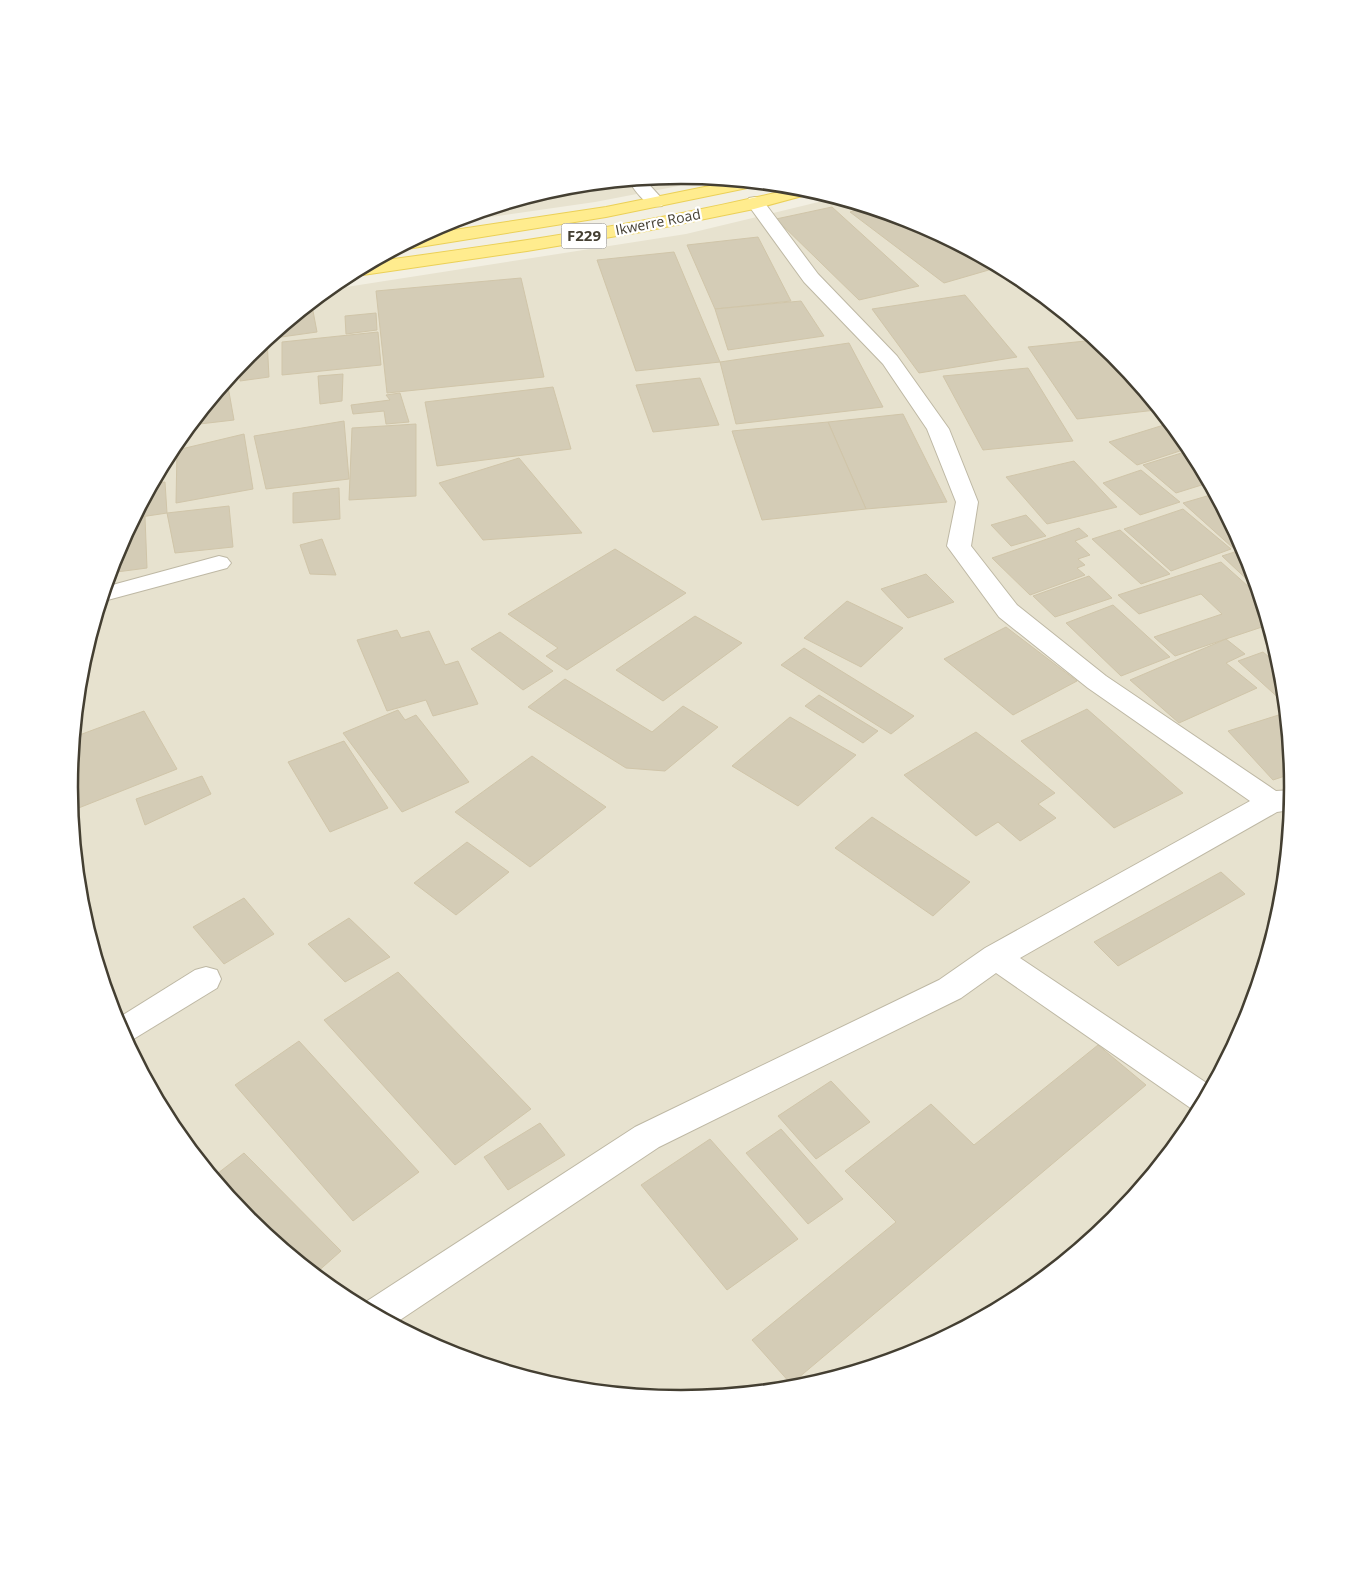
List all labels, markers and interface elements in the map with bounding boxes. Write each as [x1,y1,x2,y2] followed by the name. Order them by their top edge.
[614,204,702,239] street label: Ikwerre Road
[562,224,606,248] road number: F229

